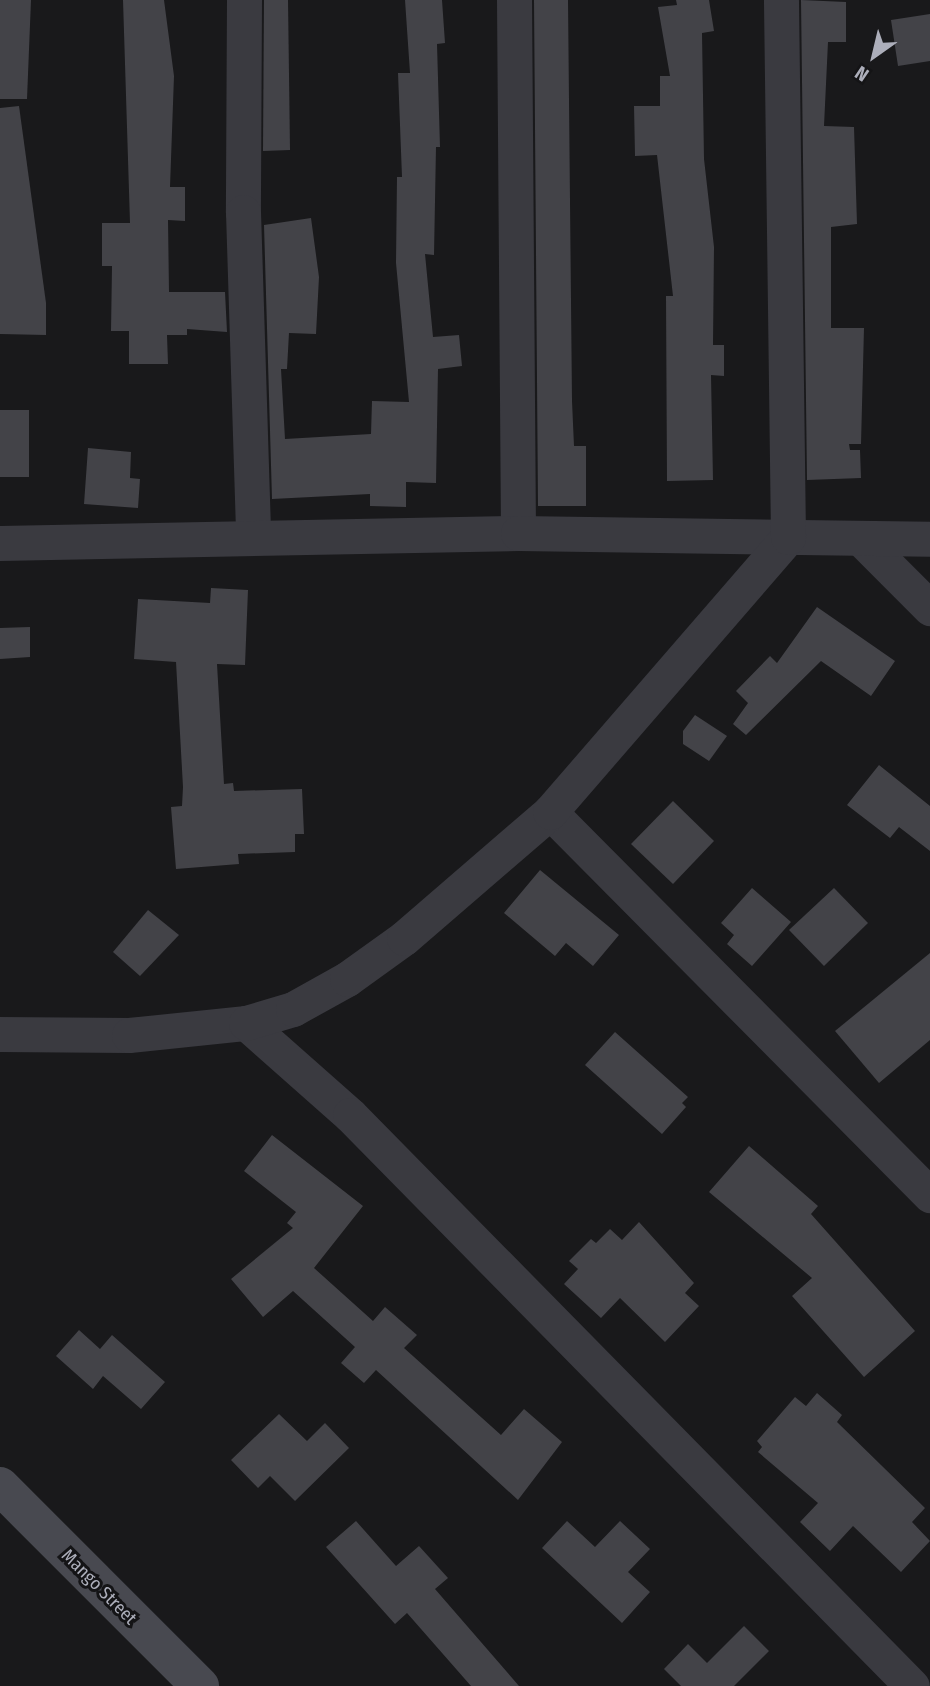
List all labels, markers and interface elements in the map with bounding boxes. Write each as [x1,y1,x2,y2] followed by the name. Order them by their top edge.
[839,21,909,91] north arrow
[851,61,873,87] text: N
[57,1545,141,1629] street label: Mango Street

